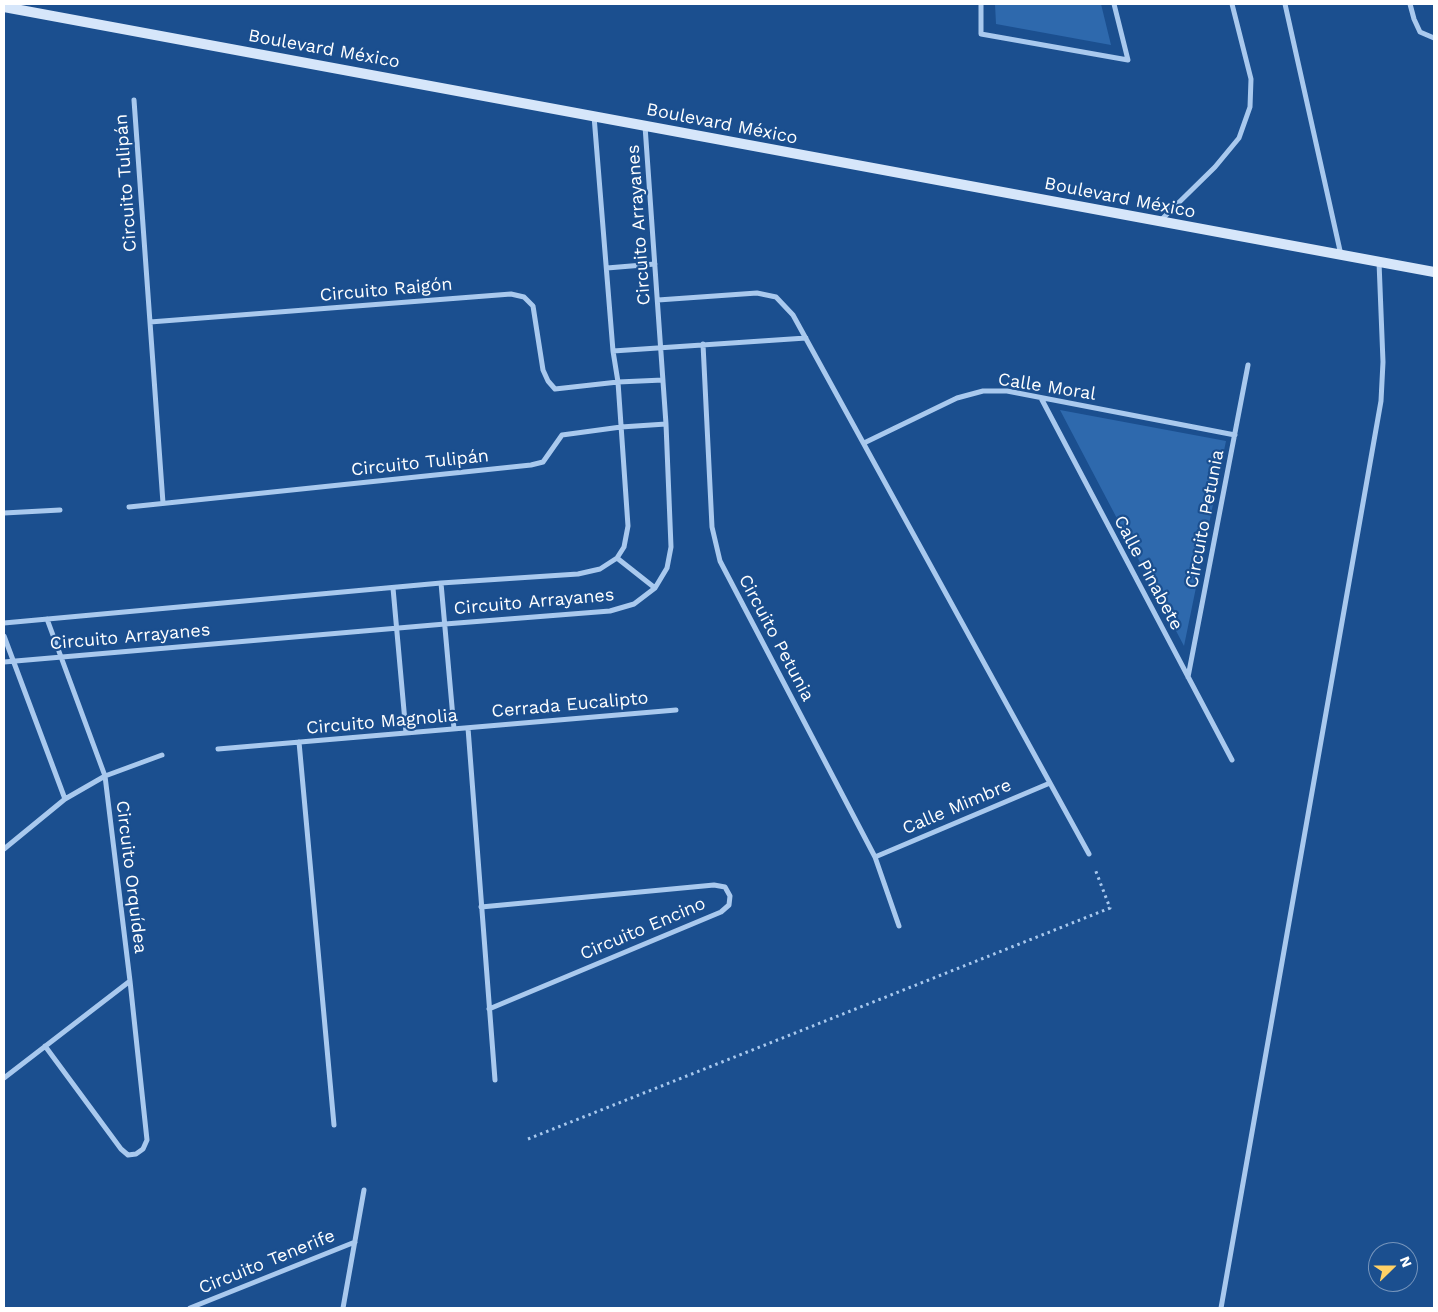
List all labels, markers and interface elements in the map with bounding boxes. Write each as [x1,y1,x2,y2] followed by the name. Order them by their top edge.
[246,25,402,73] street label: Boulevard México
[645,99,799,149] street label: Boulevard México
[110,113,142,253] street label: Circuito Tulipán
[623,144,655,306] street label: Circuito Arrayanes
[1043,173,1197,223] street label: Boulevard México
[319,273,453,307] street label: Circuito Raigón
[996,369,1098,405] street label: Calle Moral
[350,445,490,481] street label: Circuito Tulipán
[1181,448,1229,590] street label: Circuito Petunia
[1109,512,1187,634] street label: Calle Pinabete
[734,571,818,705] street label: Circuito Petunia
[453,584,615,620] street label: Circuito Arrayanes
[49,619,211,655] street label: Circuito Arrayanes
[491,687,649,723] street label: Cerrada Eucalipto
[305,705,459,739] street label: Circuito Magnolia
[899,774,1015,840] street label: Calle Mimbre
[111,799,151,955] street label: Circuito Orquídea
[577,893,709,965] street label: Circuito Encino
[196,1225,338,1299] street label: Circuito Tenerife
[1368,1242,1418,1292] north arrow
[1397,1254,1415,1270] text: N

